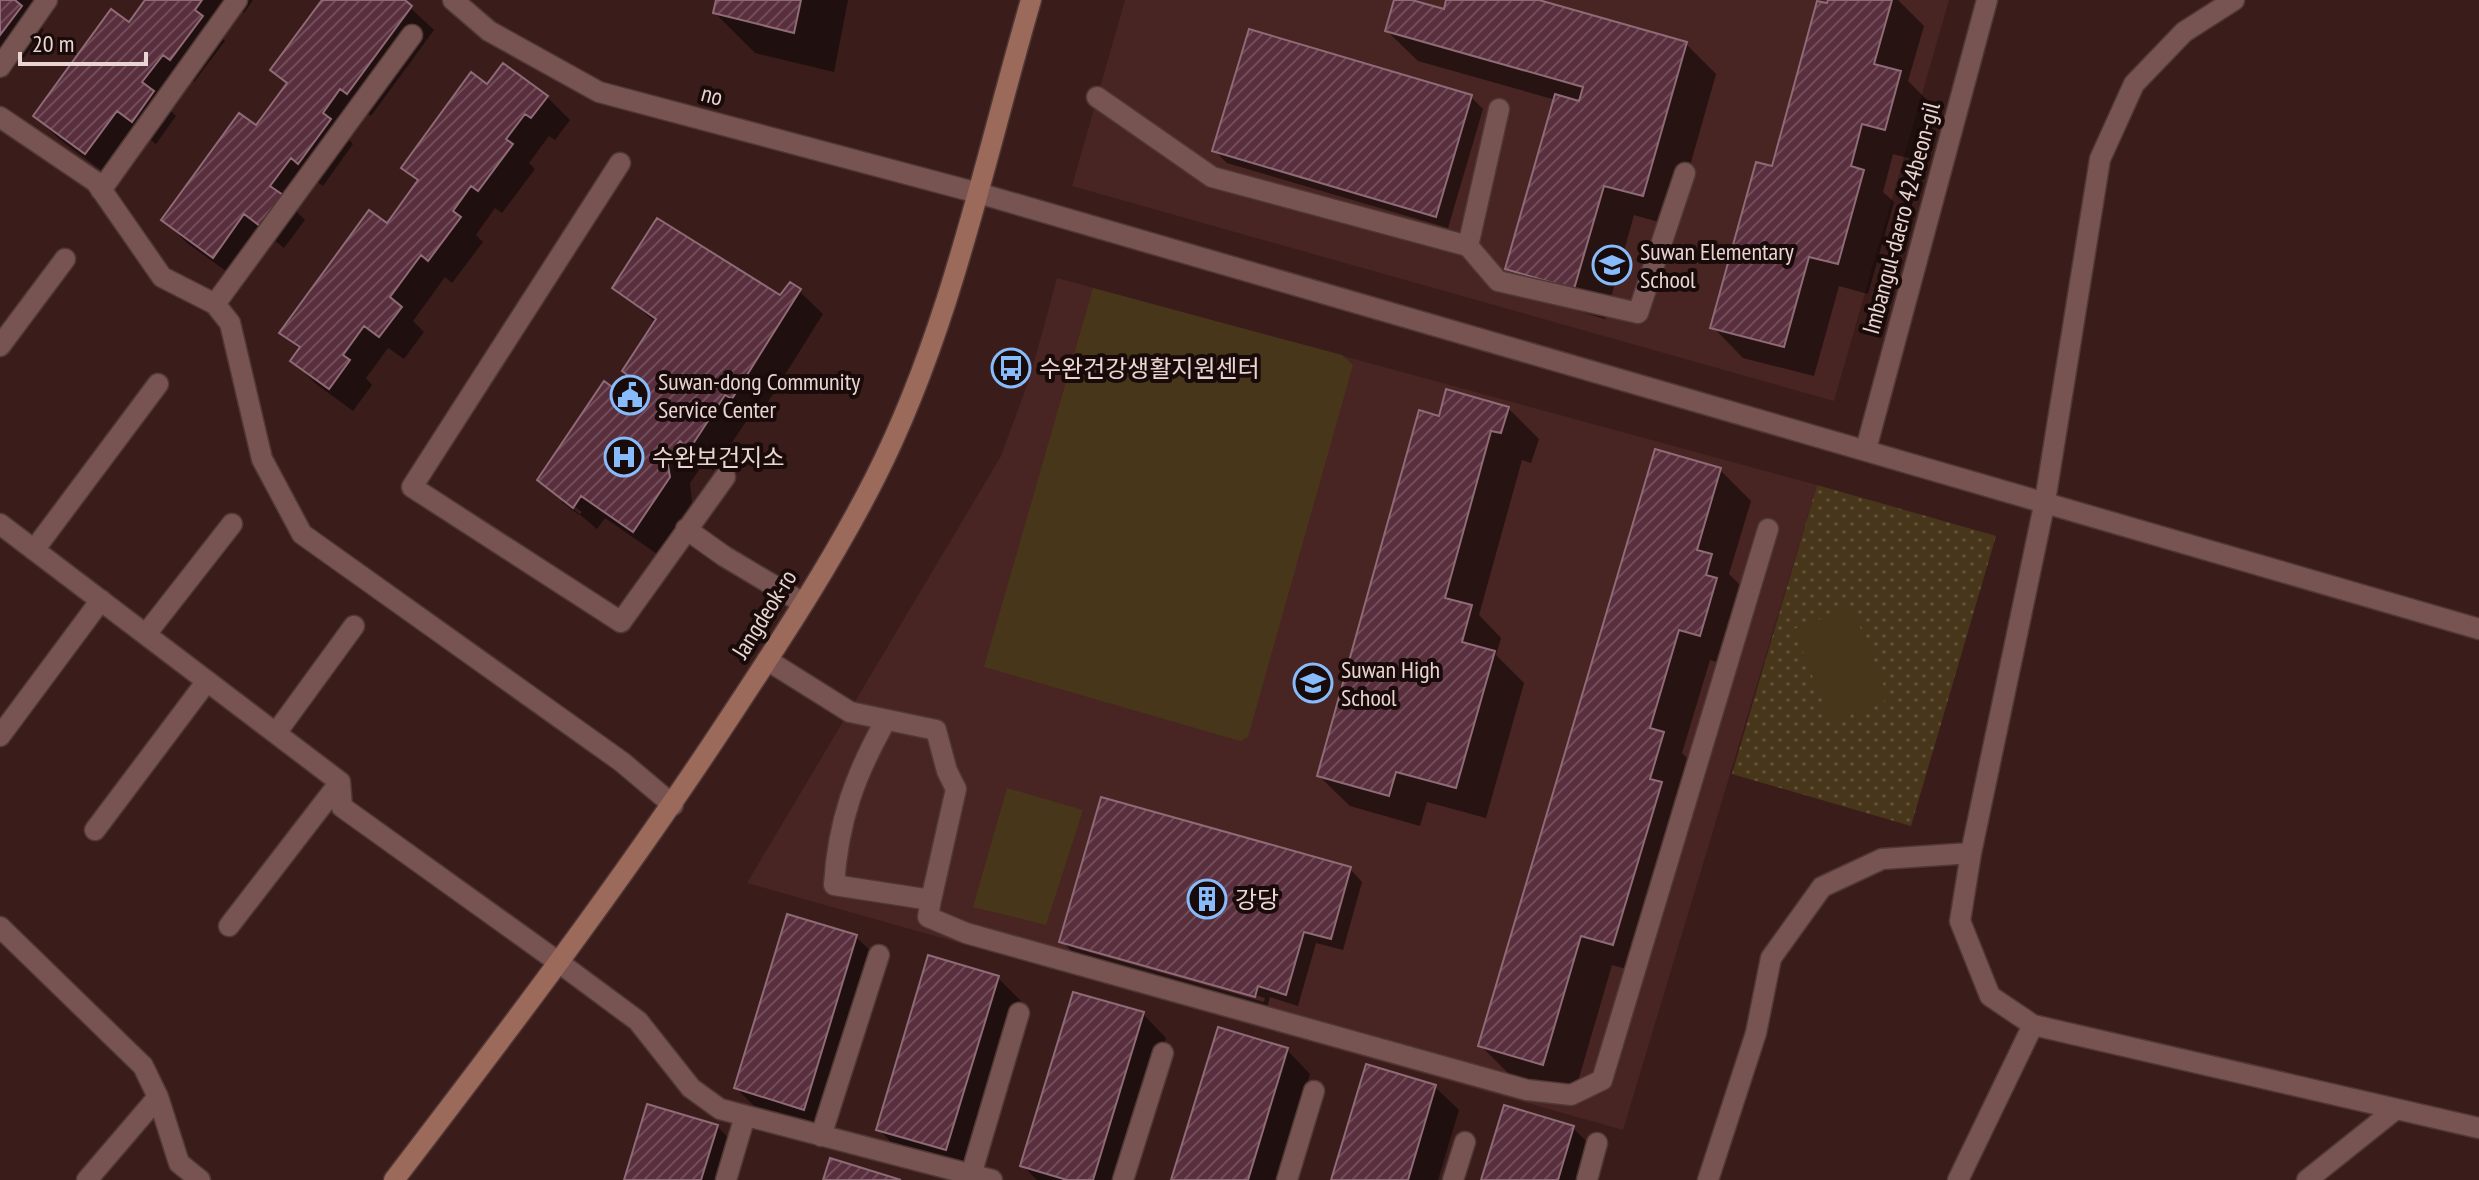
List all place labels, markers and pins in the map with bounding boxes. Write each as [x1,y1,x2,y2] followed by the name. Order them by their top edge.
[1640,236,1794,295] place label: Suwan Elementary School
[1591,244,1633,286] school or university icon: Suwan Elementary School
[990,347,1032,389] bus stop icon: 수완건강생활지원센터
[1039,353,1260,384] place label: 수완건강생활지원센터
[658,366,860,425] place label: Suwan-dong Community Service Center
[609,374,651,416] public building icon: Suwan-dong Community Service Center
[603,436,645,478] hospital icon: 수완보건지소
[652,442,784,473] place label: 수완보건지소
[1341,654,1440,713] place label: Suwan High School
[1292,662,1334,704] school or university icon: Suwan High School
[1186,878,1228,920] building icon: 강당
[1235,884,1279,915] place label: 강당

